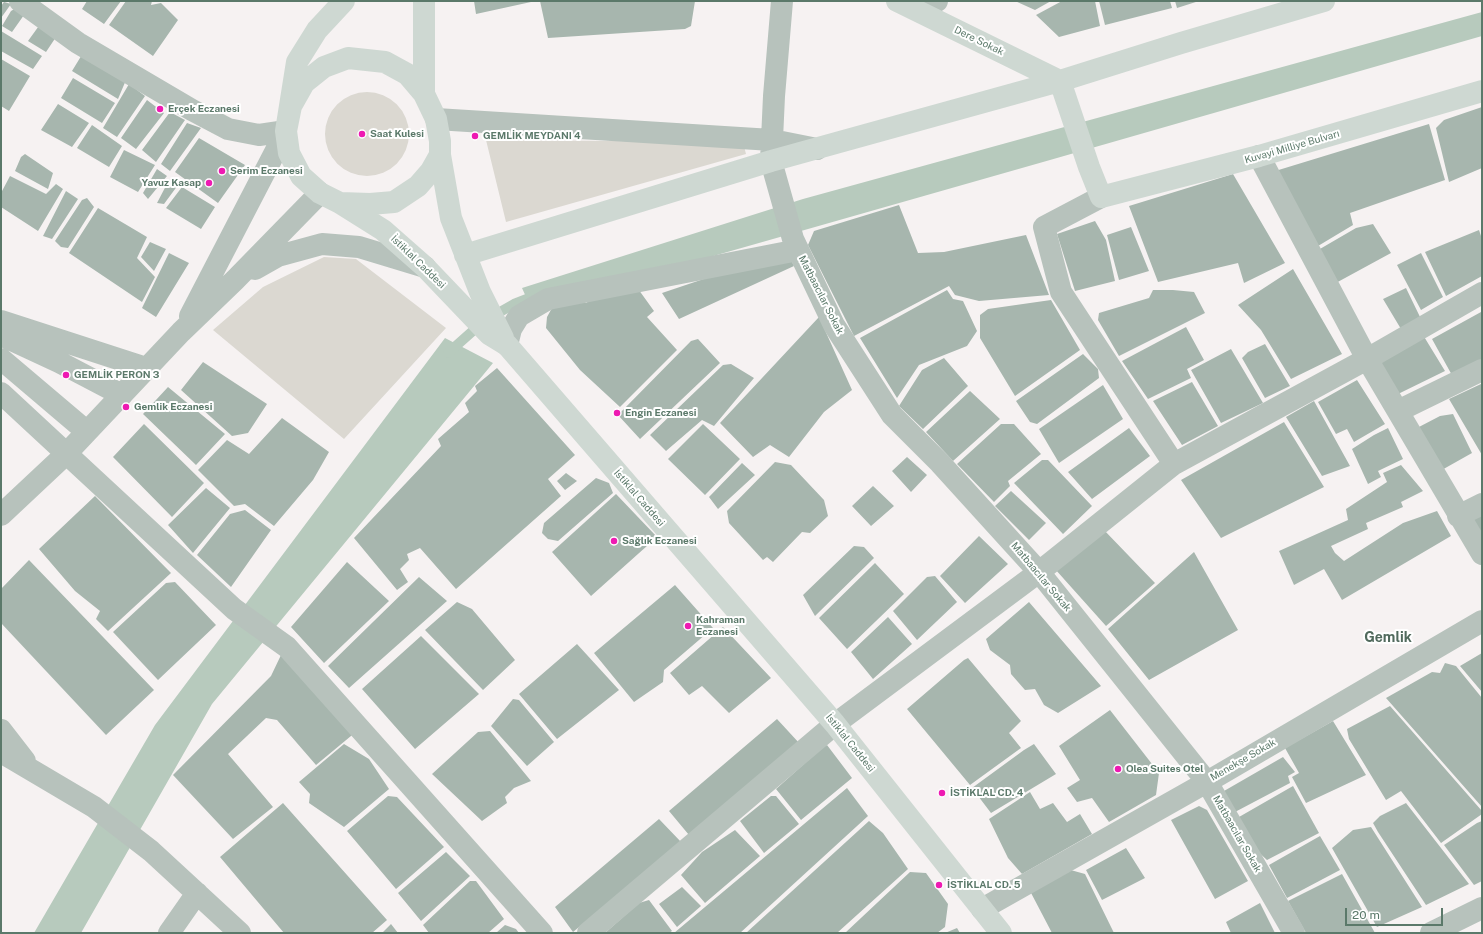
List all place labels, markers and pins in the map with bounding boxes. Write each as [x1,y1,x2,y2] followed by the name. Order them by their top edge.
[168,103,240,115] place label: Erçek Eczanesi
[155,104,165,114] marker: Erçek Eczanesi
[370,128,424,140] place label: Saat Kulesi
[357,129,367,139] marker: Saat Kulesi
[483,130,581,142] place label: GEMLİK MEYDANI 4
[470,131,480,141] marker: GEMLİK MEYDANI 4
[230,165,303,177] place label: Serim Eczanesi
[217,166,227,176] marker: Serim Eczanesi
[142,177,201,189] place label: Yavuz Kasap
[204,178,214,188] marker: Yavuz Kasap
[74,369,159,381] place label: GEMLİK PERON 3
[61,370,71,380] marker: GEMLİK PERON 3
[134,401,212,413] place label: Gemlik Eczanesi
[121,402,131,412] marker: Gemlik Eczanesi
[625,407,696,419] place label: Engin Eczanesi
[612,408,622,418] marker: Engin Eczanesi
[622,535,697,547] place label: Sağlık Eczanesi
[609,536,619,546] marker: Sağlık Eczanesi
[696,614,745,638] place label: Kahraman Eczanesi
[683,621,693,631] marker: Kahraman Eczanesi
[1126,763,1204,775] place label: Olea Suites Otel
[1113,764,1123,774] marker: Olea Suites Otel
[950,787,1023,799] place label: İSTİKLAL CD. 4
[937,788,947,798] marker: İSTİKLAL CD. 4
[947,879,1020,891] place label: İSTİKLAL CD. 5
[934,880,944,890] marker: İSTİKLAL CD. 5

